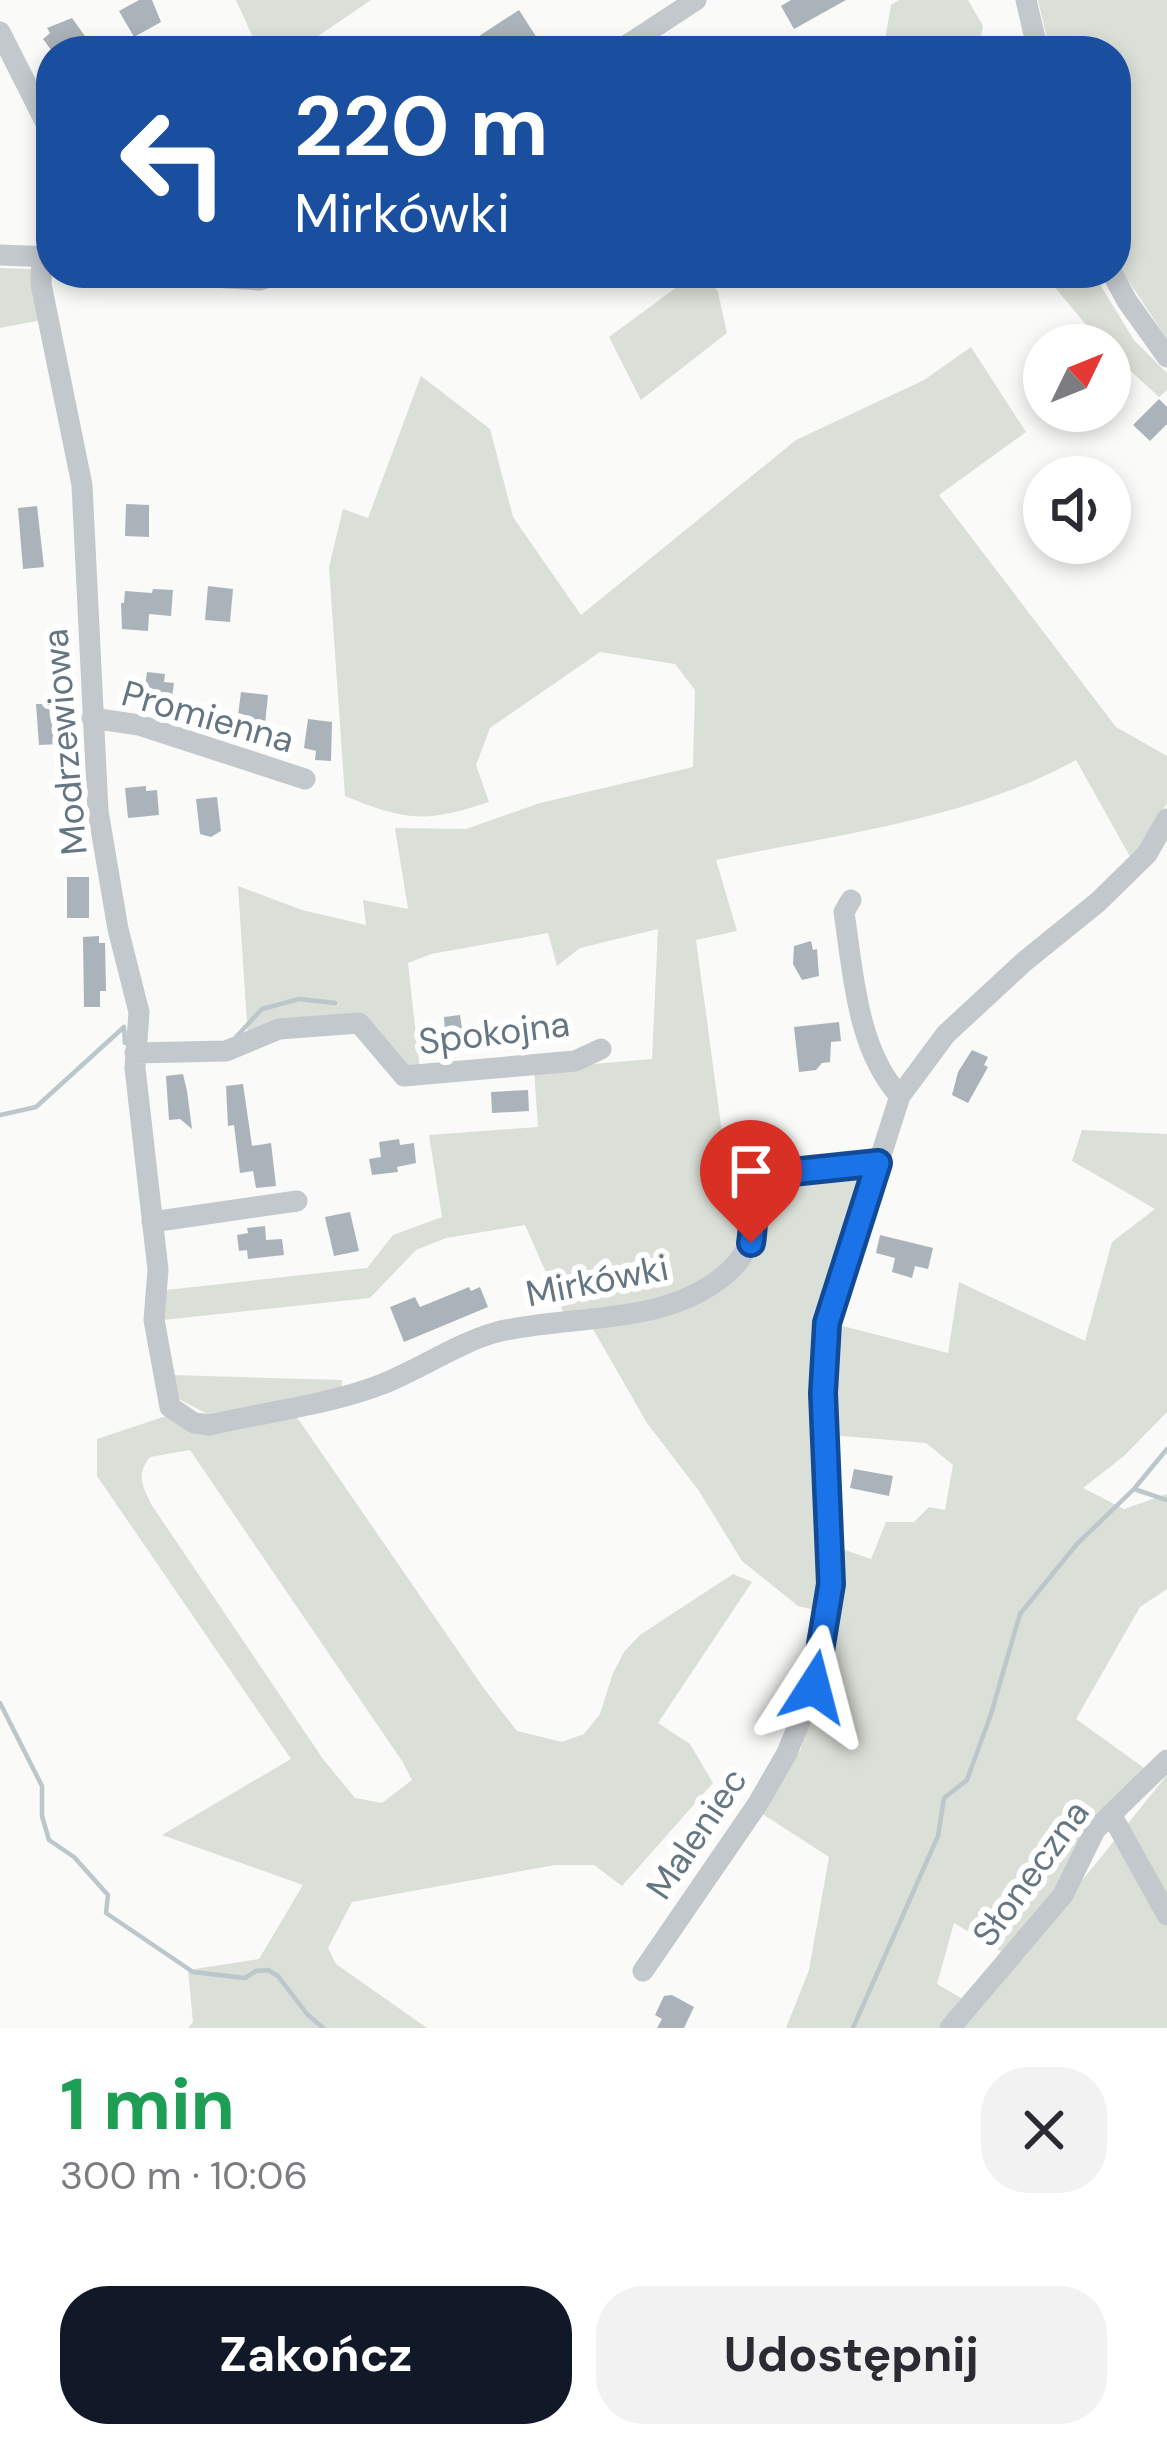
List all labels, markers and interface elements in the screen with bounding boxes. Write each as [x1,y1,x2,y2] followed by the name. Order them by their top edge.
[294,72,549,181] text: 220 m
[96,84,252,240] icon: left
[294,178,510,249] text: Mirkówki
[1023,324,1131,432] north arrow
[1023,324,1131,564] map controls
[1023,456,1131,564] button: sound
[31,627,98,857] street label: Modrzewiowa
[116,670,299,763] street label: Promienna
[416,1000,572,1065] street label: Spokojna
[700,1120,802,1243] pin
[718,1138,784,1204] icon: arrive
[522,1244,672,1317] street label: Mirkówki
[751,1624,877,1750] position arrow
[635,1759,757,1908] street label: Maleniec
[962,1791,1099,1956] street label: Słoneczna
[60,2058,235,2151] text: 1 min
[981,2067,1107,2193] button: close
[60,2150,308,2201] text: 300 m · 10:06
[60,2286,572,2424] button: Zakończ
[596,2286,1107,2424] button: Udostępnij

